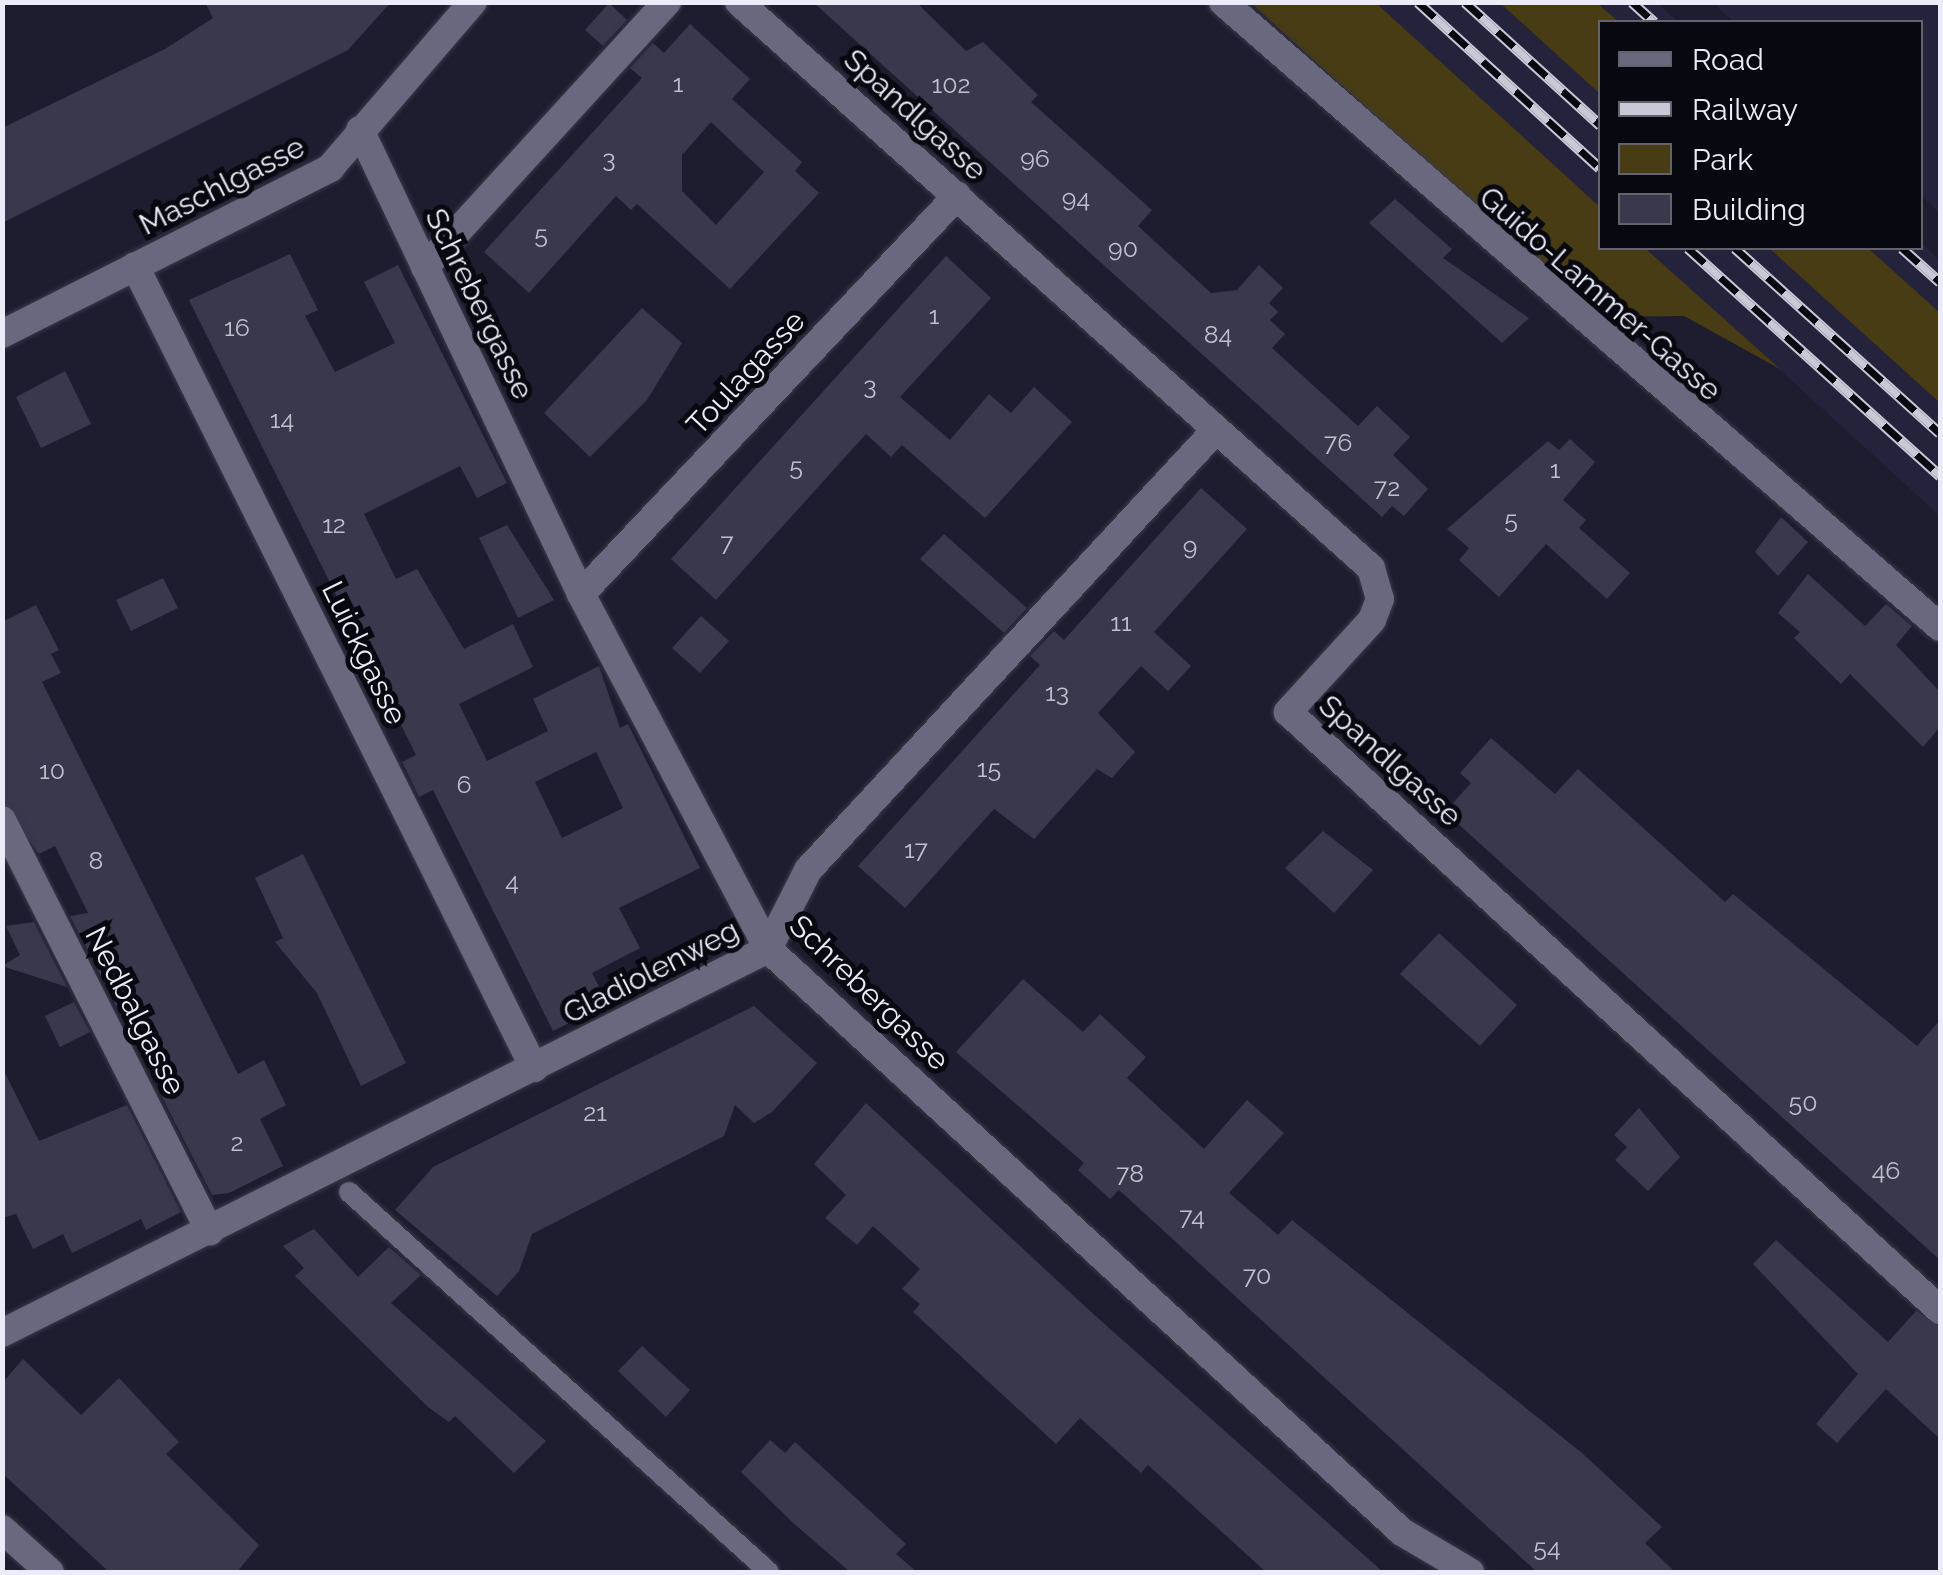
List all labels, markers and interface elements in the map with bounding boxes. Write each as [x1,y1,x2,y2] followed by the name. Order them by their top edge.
[1598,20,1923,250] legend
[836,42,994,188] street label: Spandlgasse
[1692,42,1764,77] text: Road
[673,68,683,98] house number: 1
[931,69,971,99] house number: 102
[1692,92,1798,127] text: Railway
[133,129,311,243] street label: Maschlgasse
[1692,142,1753,177] text: Park
[602,143,616,173] house number: 3
[1020,143,1050,173] house number: 96
[1472,179,1728,409] street label: Guido-Lammer-Gasse
[1062,183,1090,213] house number: 94
[1692,192,1806,227] text: Building
[417,203,541,405] street label: Schrebergasse
[534,219,548,249] house number: 5
[1108,233,1138,263] house number: 90
[929,300,939,330] house number: 1
[679,303,813,443] street label: Toulagasse
[224,312,250,342] house number: 16
[1204,319,1232,349] house number: 84
[863,370,877,400] house number: 3
[270,404,294,434] house number: 14
[1324,427,1352,457] house number: 76
[789,451,803,481] house number: 5
[1550,454,1560,484] house number: 1
[1374,472,1400,502] house number: 72
[1504,504,1518,534] house number: 5
[322,509,346,539] house number: 12
[720,527,734,557] house number: 7
[1183,531,1197,561] house number: 9
[314,576,414,730] street label: Luickgasse
[1110,607,1132,637] house number: 11
[1045,677,1069,707] house number: 13
[1311,688,1469,834] street label: Spandlgasse
[977,753,1001,783] house number: 15
[39,755,65,785] house number: 10
[456,769,472,799] house number: 6
[904,834,928,864] house number: 17
[89,845,103,875] house number: 8
[505,866,519,896] house number: 4
[782,908,956,1078] street label: Schrebergasse
[557,912,745,1032] street label: Gladiolenweg
[77,921,193,1101] street label: Nedbalgasse
[1789,1087,1817,1117] house number: 50
[583,1097,607,1127] house number: 21
[230,1127,244,1157] house number: 2
[1872,1155,1900,1185] house number: 46
[1116,1158,1144,1188] house number: 78
[1179,1201,1205,1231] house number: 74
[1243,1260,1271,1290] house number: 70
[1533,1532,1561,1562] house number: 54

